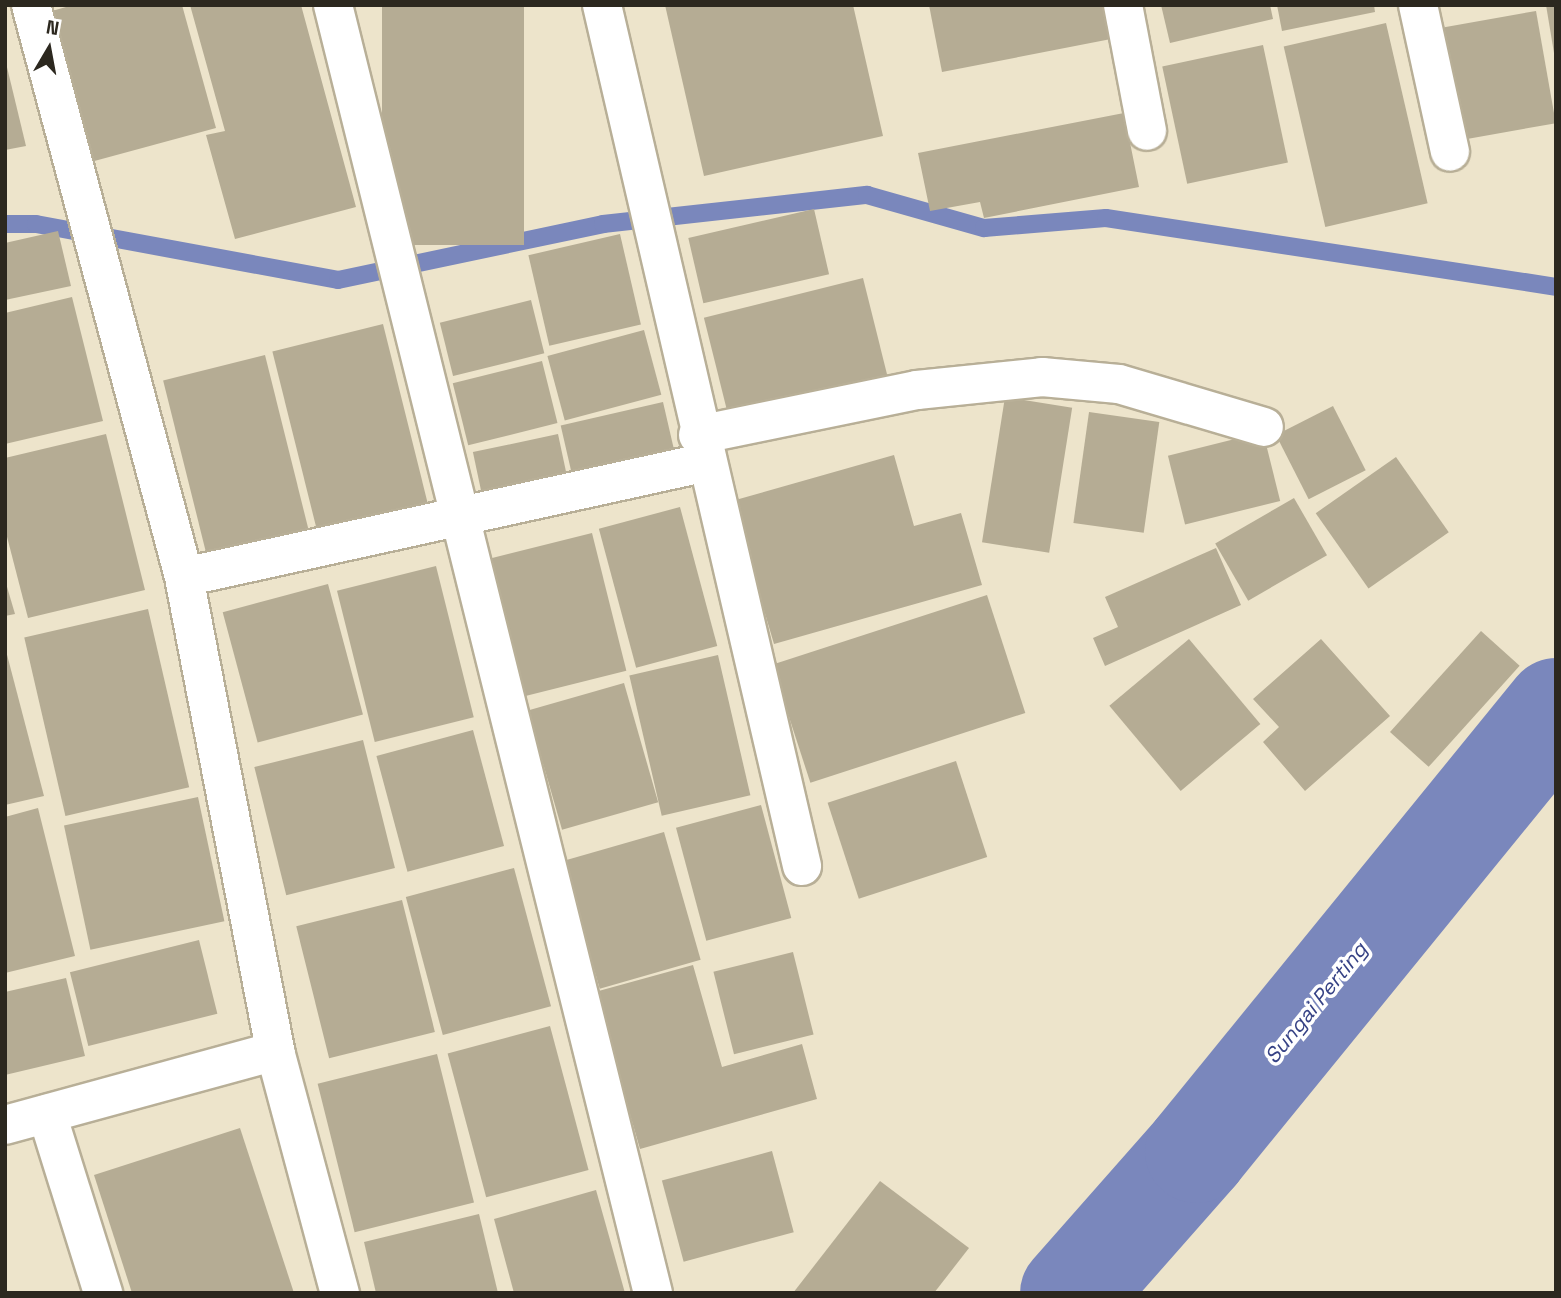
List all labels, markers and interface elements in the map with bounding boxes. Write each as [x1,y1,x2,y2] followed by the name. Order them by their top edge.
[14,14,84,84] north arrow
[44,14,61,41] text: N
[1259,937,1373,1069] water label: Sungai Perting

